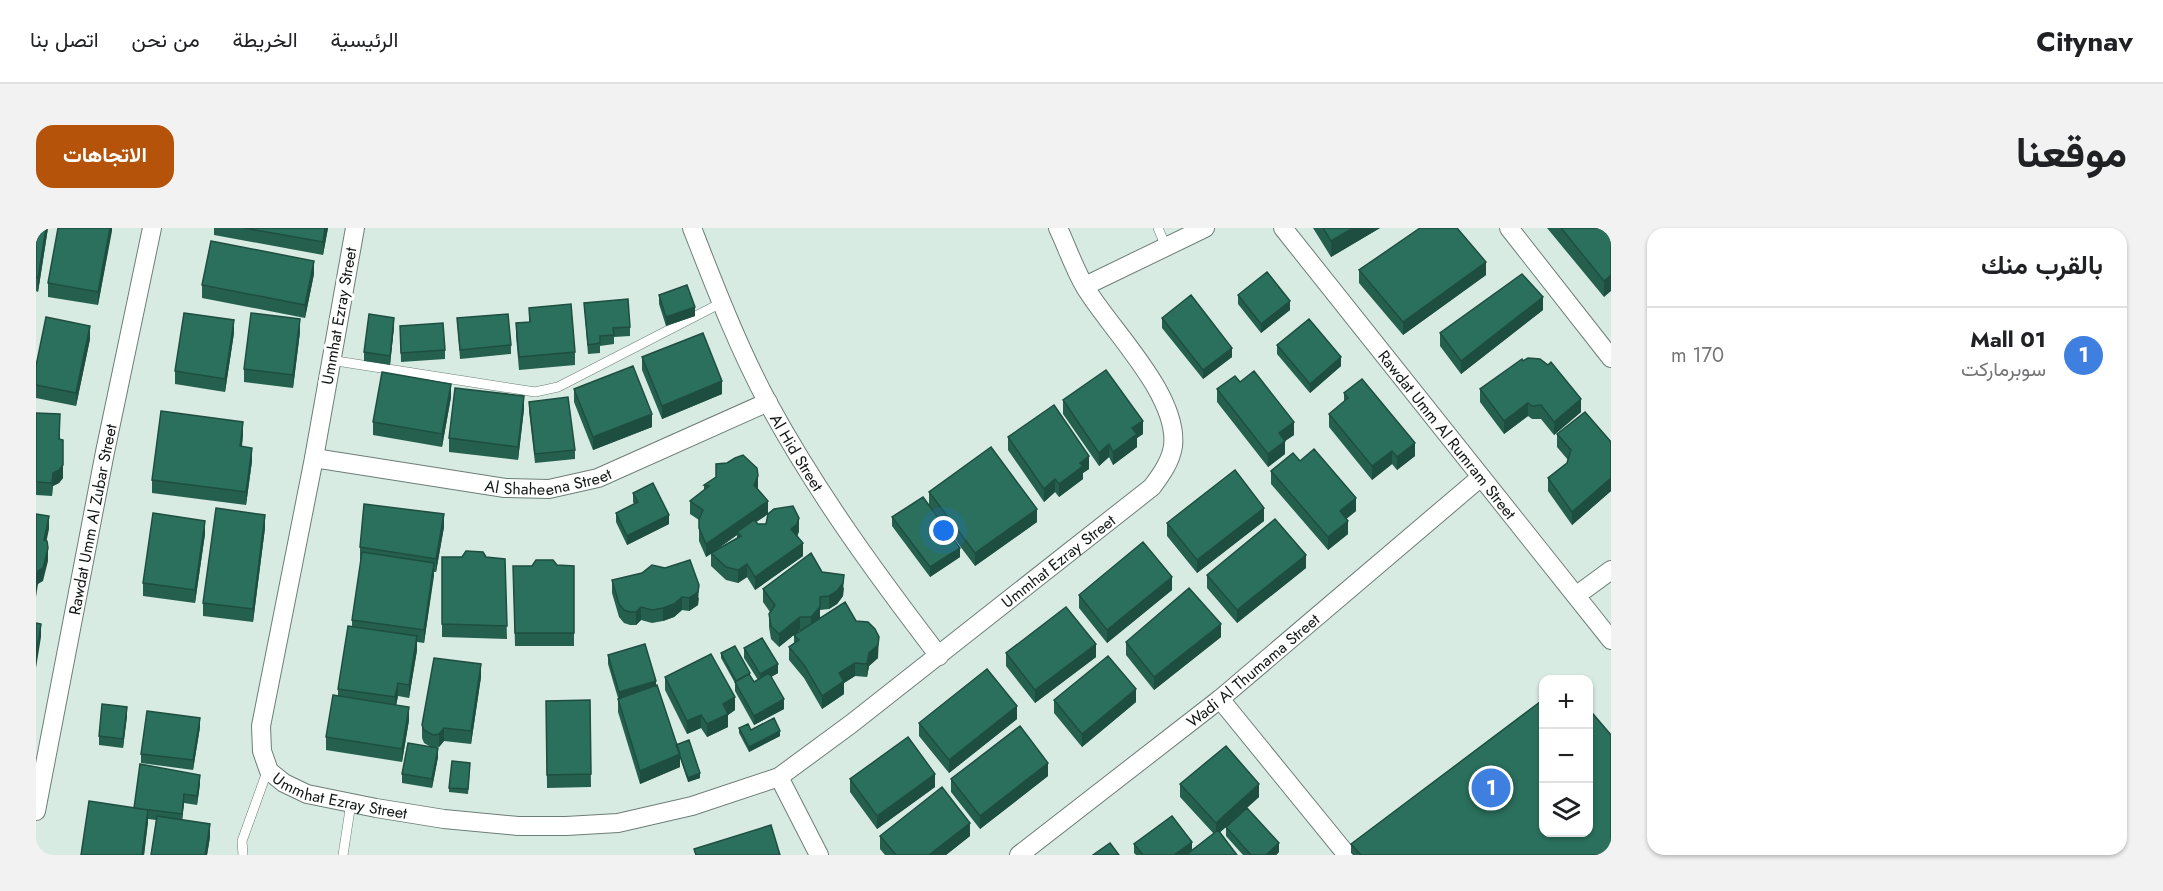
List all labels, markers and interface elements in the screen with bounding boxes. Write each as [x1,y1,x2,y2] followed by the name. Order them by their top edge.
[2036,21,2133,62] text: Citynav
[30,25,99,55] text: اتصل بنا
[132,25,200,55] text: من نحن
[233,25,298,55] text: الخريطة
[331,25,398,55] text: الرئيسية
[2016,122,2127,183] text: موقعنا
[36,125,174,188] button: الاتجاهات
[316,245,362,386] street label: Ummhat Ezray Street
[1981,246,2103,284] text: بالقرب منك
[1970,323,2046,355] text: 01 Mall
[1671,341,1724,370] text: 170 m
[2078,341,2089,370] text: 1
[1373,345,1522,524] street label: Rawdat Umm Al Rumram Street
[1961,355,2046,384] text: سوبرماركت
[765,409,829,496] street label: Al Hid Street
[62,422,122,617] street label: Rawdat Umm Al Zubar Street
[483,462,615,501] street label: Al Shaheena Street
[996,509,1120,613] street label: Ummhat Ezray Street
[929,516,958,545] your location
[1181,608,1324,733] street label: Wadi Al Thumama Street
[1539,675,1593,837] map controls
[1539,675,1593,729] button: +
[1539,729,1593,783] button: −
[1472,766,1510,810] pin: 1
[268,767,409,824] street label: Ummhat Ezray Street
[1539,783,1593,837] button: layers

